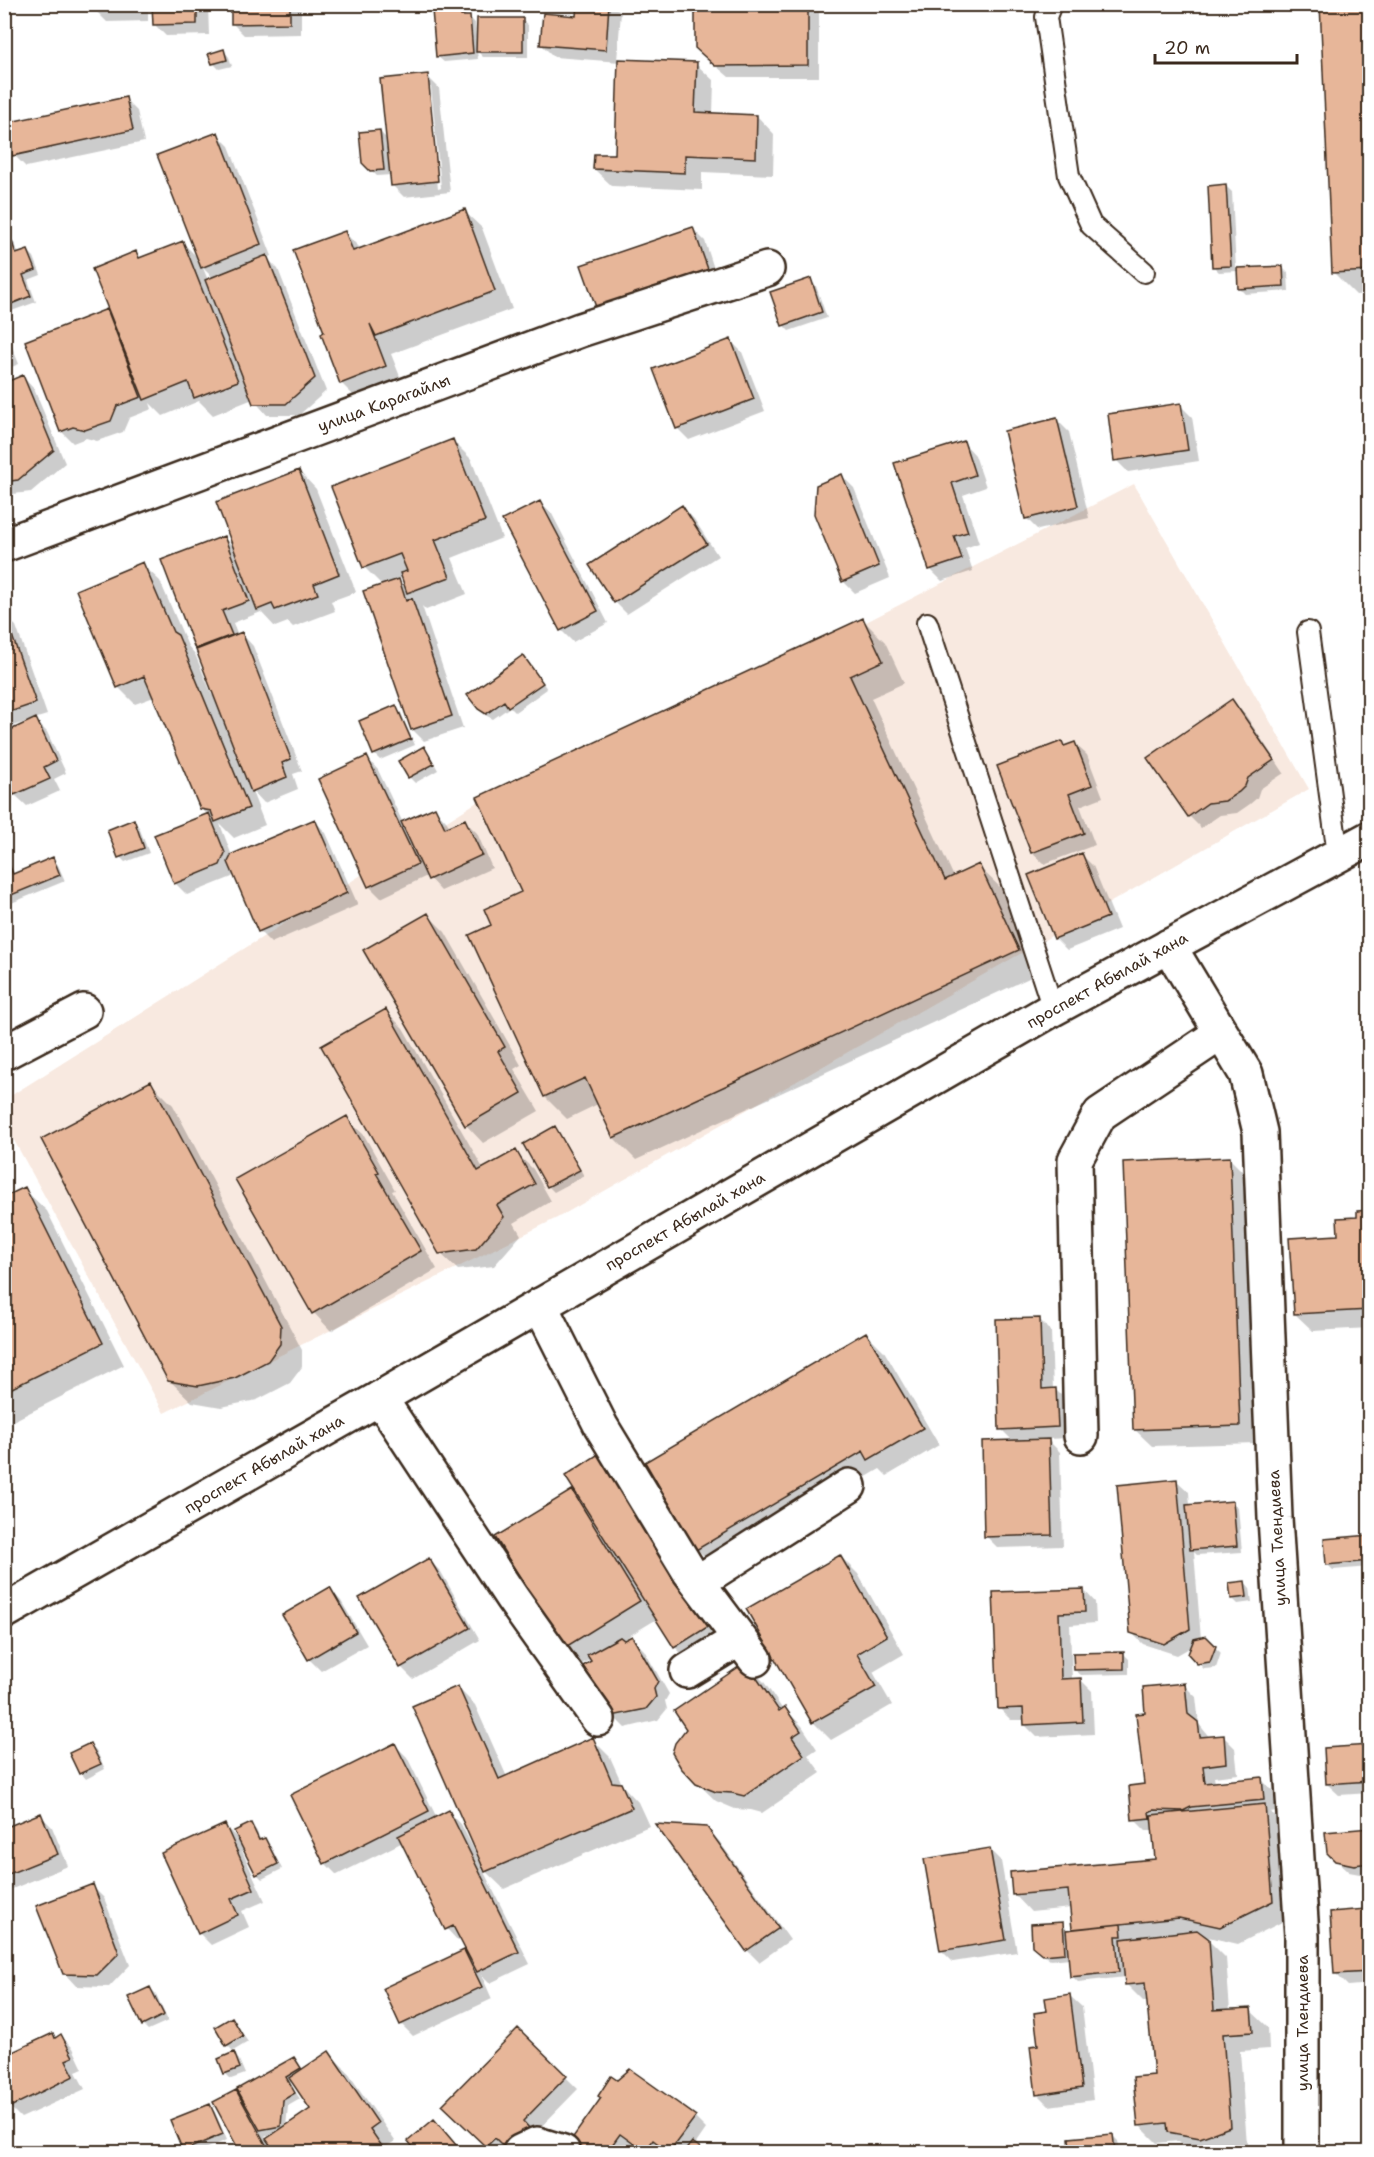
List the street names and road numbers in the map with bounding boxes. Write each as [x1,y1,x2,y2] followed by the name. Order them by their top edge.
[315,369,453,437] street label: улица Карагайлы
[1023,927,1191,1033] street label: проспект Абылай хана
[601,1167,769,1275] street label: проспект Абылай хана
[180,1410,348,1518] street label: проспект Абылай хана
[1263,1469,1291,1607] street label: улица Тлендиева
[1292,1955,1313,2091] street label: улица Тлендиева

